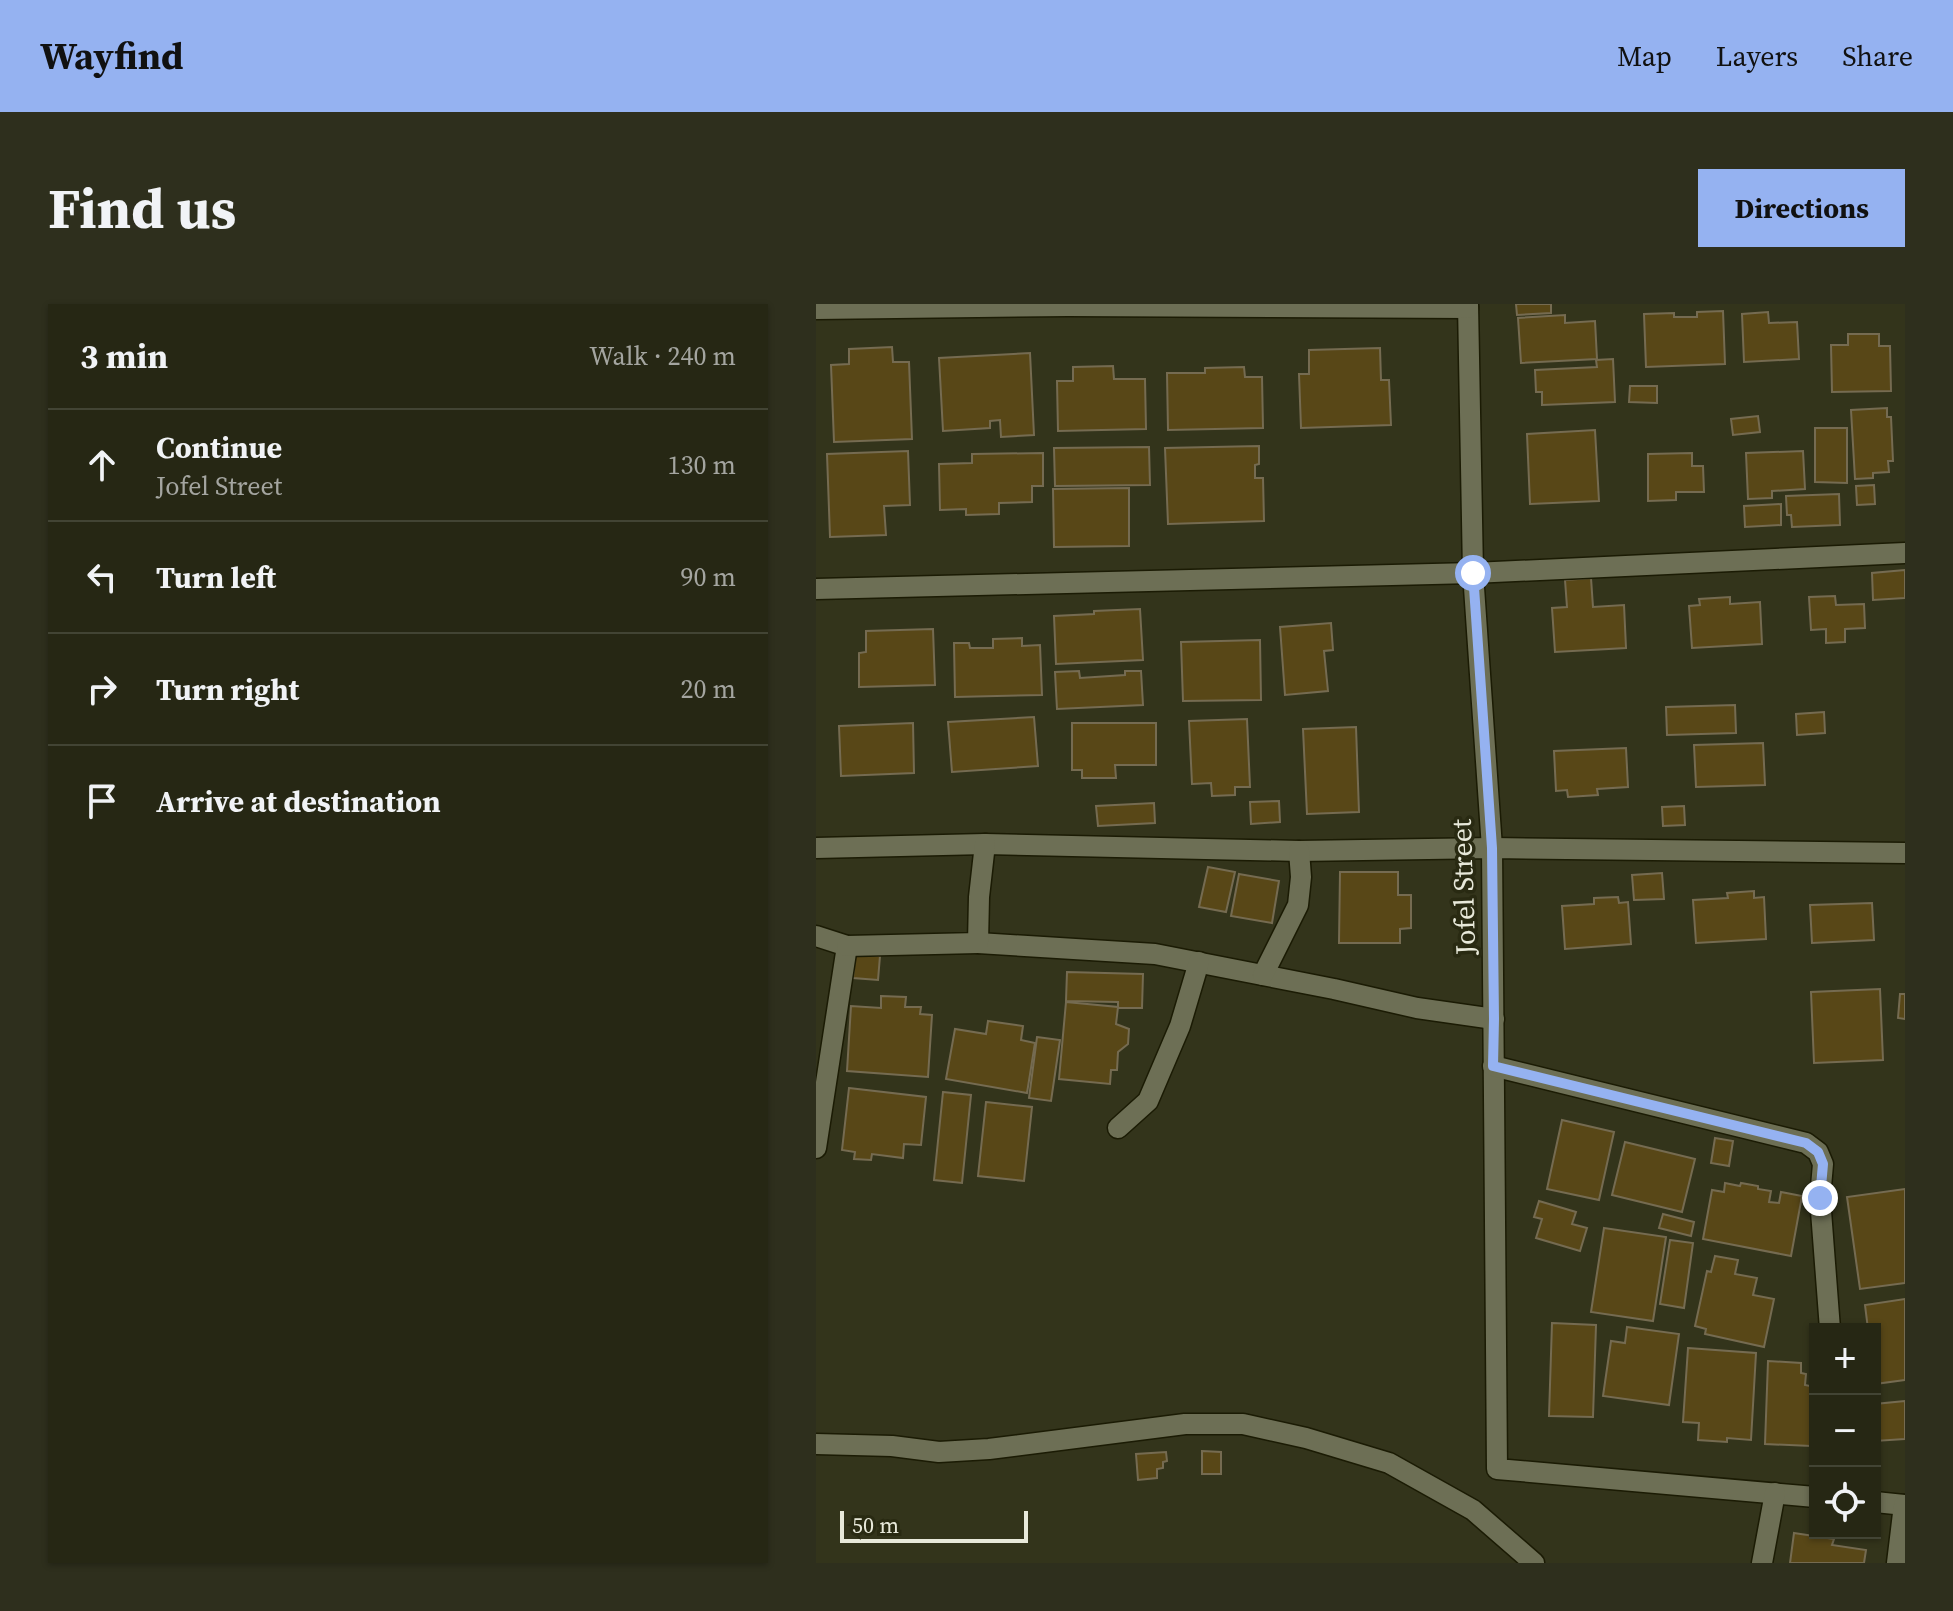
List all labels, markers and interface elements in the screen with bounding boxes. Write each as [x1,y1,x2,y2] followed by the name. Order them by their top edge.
[40,30,184,82] text: Wayfind
[1617,37,1672,75] text: Map
[1716,37,1798,75] text: Layers
[1842,37,1913,75] text: Share
[1698,169,1905,247] button: Directions
[48,170,236,247] text: Find us
[80,333,168,379] text: 3 min
[589,338,736,374] text: Walk · 240 m
[156,427,282,468] text: Continue
[80,443,124,487] icon: ahead
[668,447,736,483] text: 130 m
[156,468,282,504] text: Jofel Street
[80,555,124,599] icon: left
[1455,555,1491,591] route start
[156,557,276,598] text: Turn left
[681,559,736,595] text: 90 m
[80,667,124,711] icon: right
[156,669,299,710] text: Turn right
[681,671,736,707] text: 20 m
[80,779,124,823] icon: arrive
[156,781,441,822] text: Arrive at destination
[1442,817,1484,957] street label: Jofel Street
[1802,1180,1838,1216] route end
[1809,1323,1881,1539] map controls
[1809,1323,1881,1395] button: +
[1809,1395,1881,1467] button: −
[1809,1467,1881,1539] button: locate
[840,1507,1028,1543] scale bar
[852,1510,899,1540] text: 50 m

